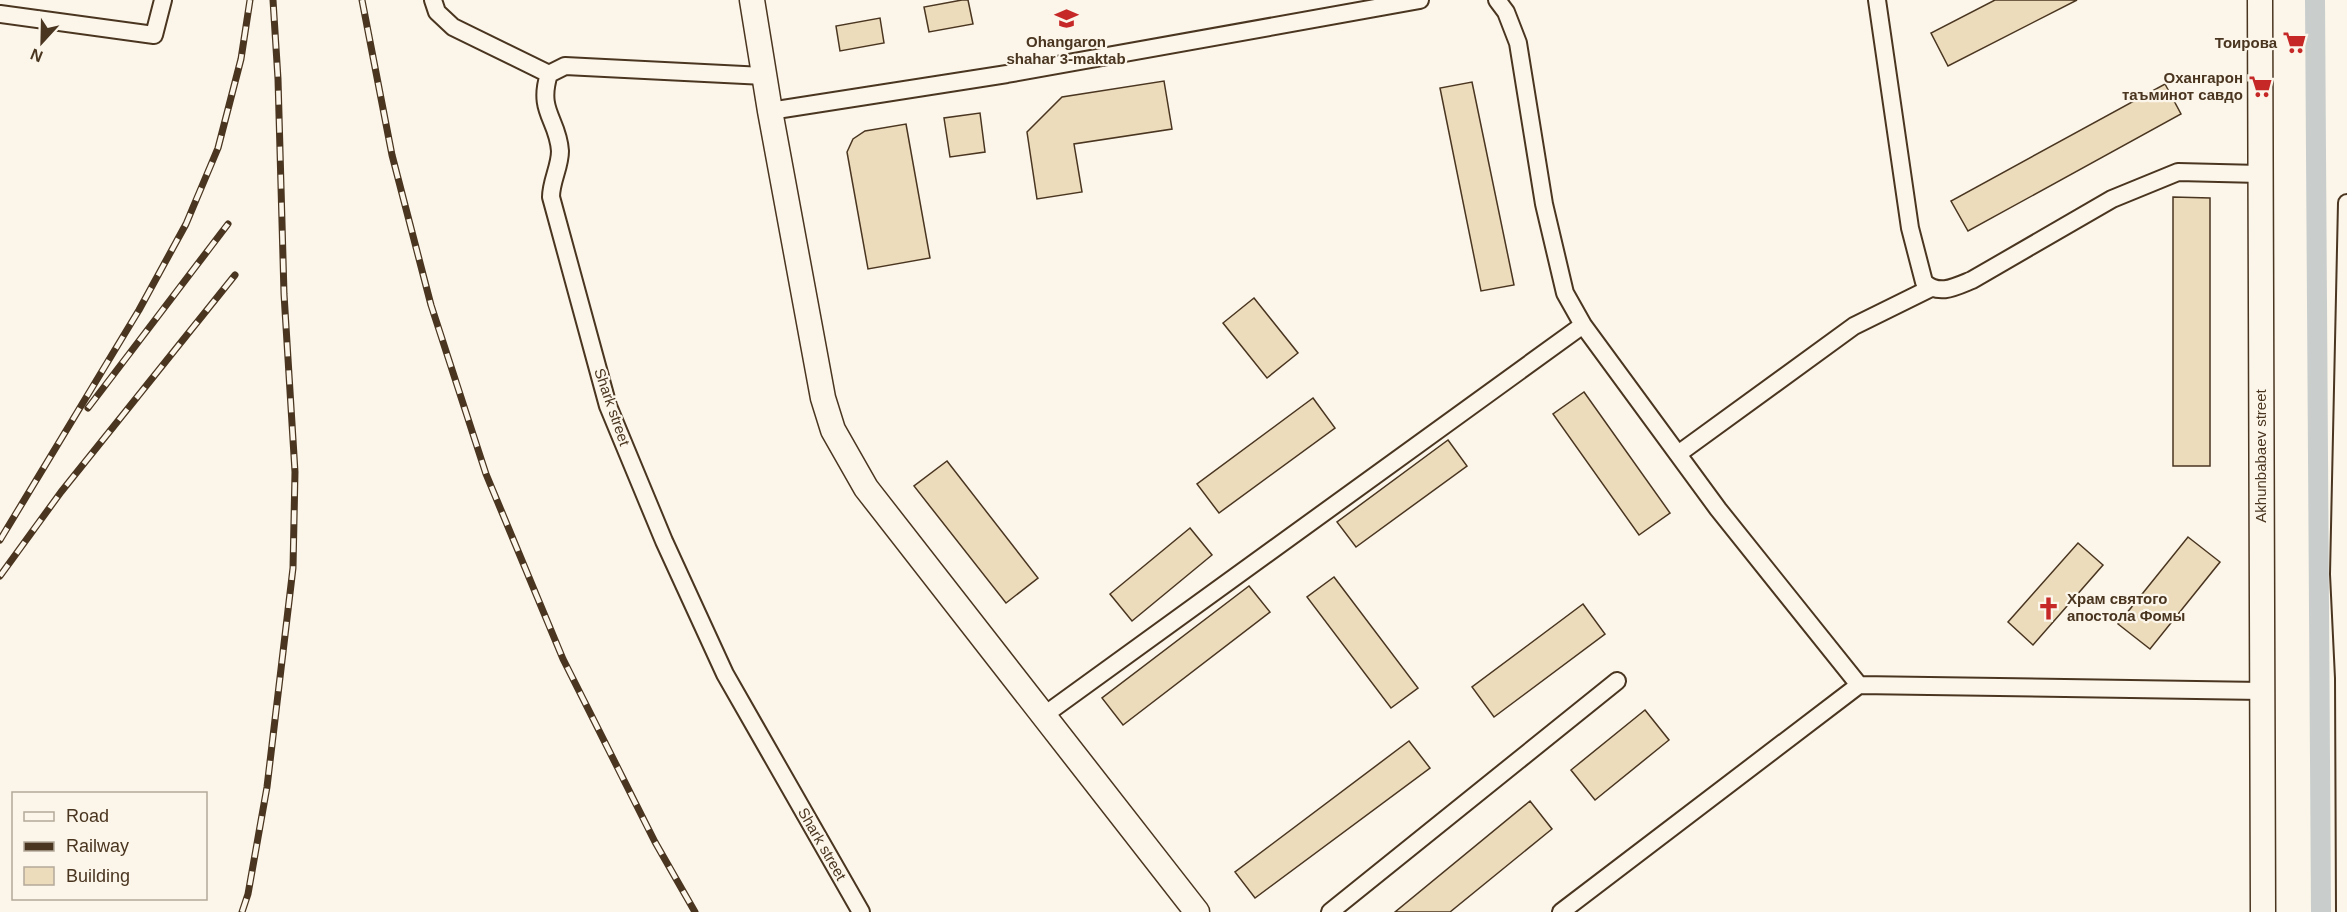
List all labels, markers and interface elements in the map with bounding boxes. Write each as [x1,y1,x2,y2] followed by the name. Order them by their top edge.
[1053,5,1079,31] school or university icon: Ohangaron shahar 3-maktab
[12,12,72,72] north arrow
[2282,30,2308,56] supermarket icon: Тоирова
[1006,33,1126,67] place label: Ohangaron shahar 3-maktab
[2215,34,2278,51] place label: Тоирова
[28,45,45,65] text: N
[2122,69,2243,103] place label: Охангарон таъминот савдо
[2248,74,2274,100] supermarket icon: Охангарон таъминот савдо
[591,366,634,449] street label: Shark street
[2252,388,2269,523] street label: Akhunbabaev street
[2067,590,2185,624] place label: Храм святого апостола Фомы
[2036,595,2062,621] church icon: Храм святого апостола Фомы
[12,792,207,900] legend
[795,804,850,884] street label: Shark street
[66,806,109,826] text: Road
[66,836,129,856] text: Railway
[66,866,130,886] text: Building

